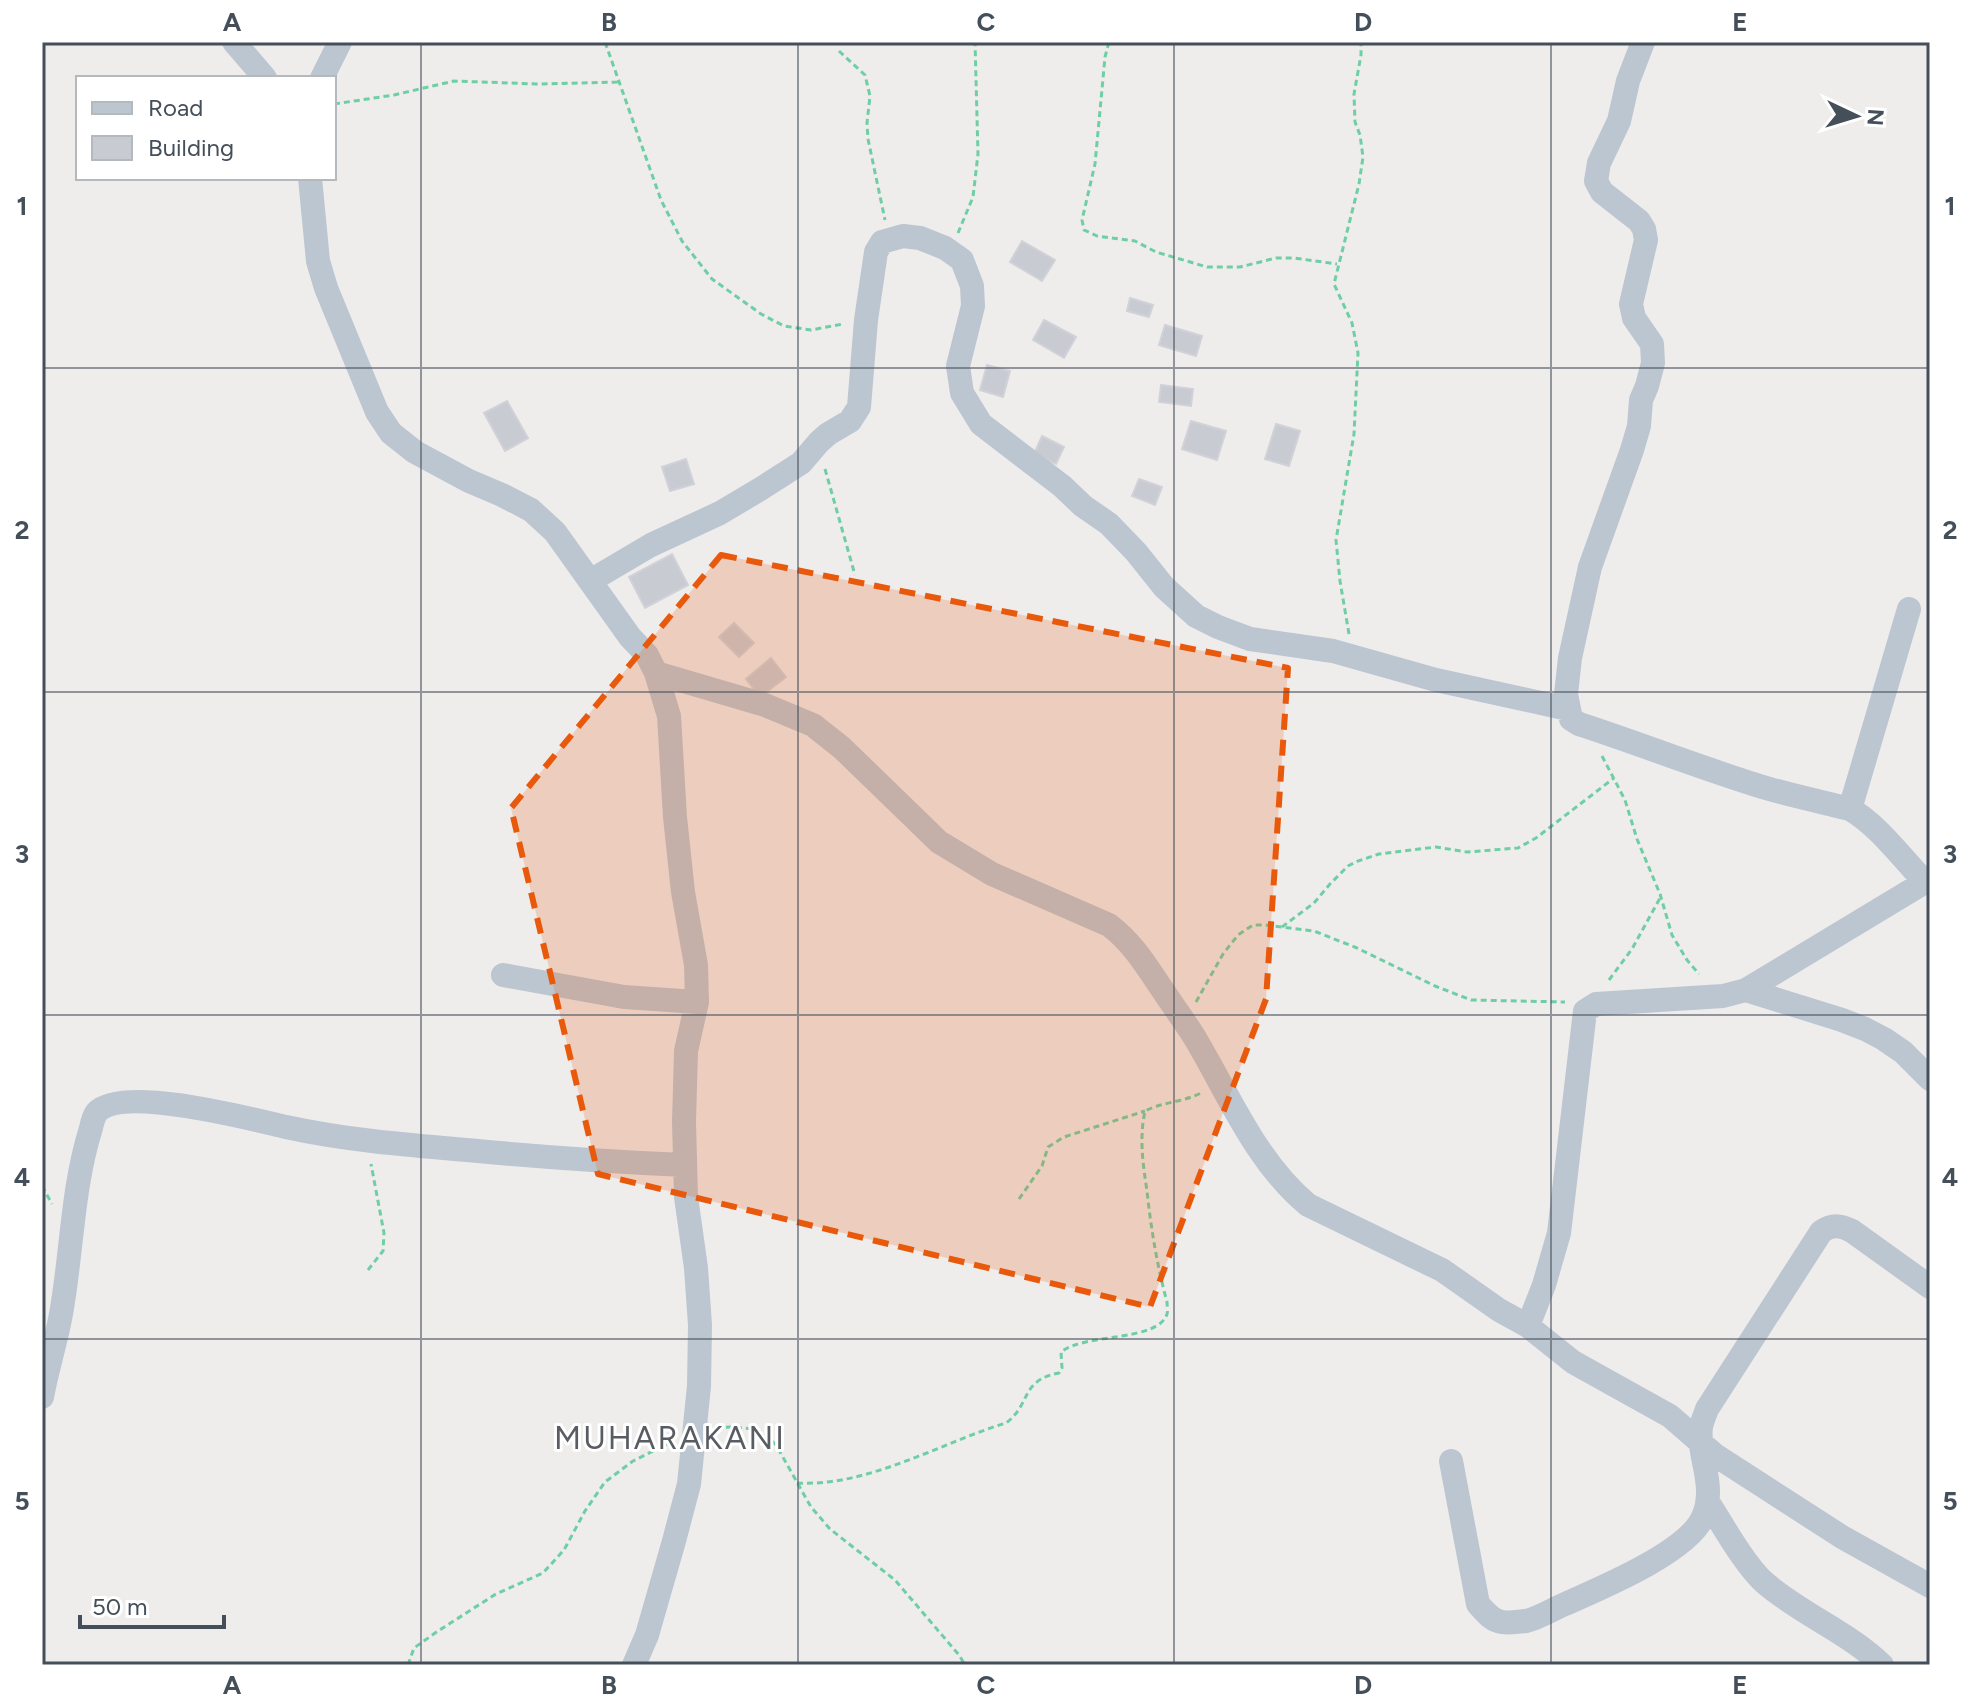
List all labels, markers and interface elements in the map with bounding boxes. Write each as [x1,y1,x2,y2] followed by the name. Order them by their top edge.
[223,6,242,38] text: A
[601,6,617,38] text: B
[977,6,996,38] text: C
[1354,6,1372,38] text: D
[1732,6,1748,38] text: E
[76,76,336,180] legend
[1816,76,1896,156] north arrow
[148,93,203,122] text: Road
[1861,108,1890,127] text: N
[148,133,234,162] text: Building
[17,190,27,222] text: 1
[1945,190,1955,222] text: 1
[14,514,30,546] text: 2
[1942,514,1958,546] text: 2
[15,838,29,870] text: 3
[1943,838,1957,870] text: 3
[14,1161,30,1193] text: 4
[1942,1161,1958,1193] text: 4
[554,1419,786,1457] district label: MUHARAKANI
[14,1485,30,1517] text: 5
[1942,1485,1958,1517] text: 5
[80,1579,224,1629] scale bar
[92,1592,148,1621] text: 50 m
[223,1669,242,1701] text: A
[601,1669,617,1701] text: B
[977,1669,996,1701] text: C
[1354,1669,1372,1701] text: D
[1732,1669,1748,1701] text: E

